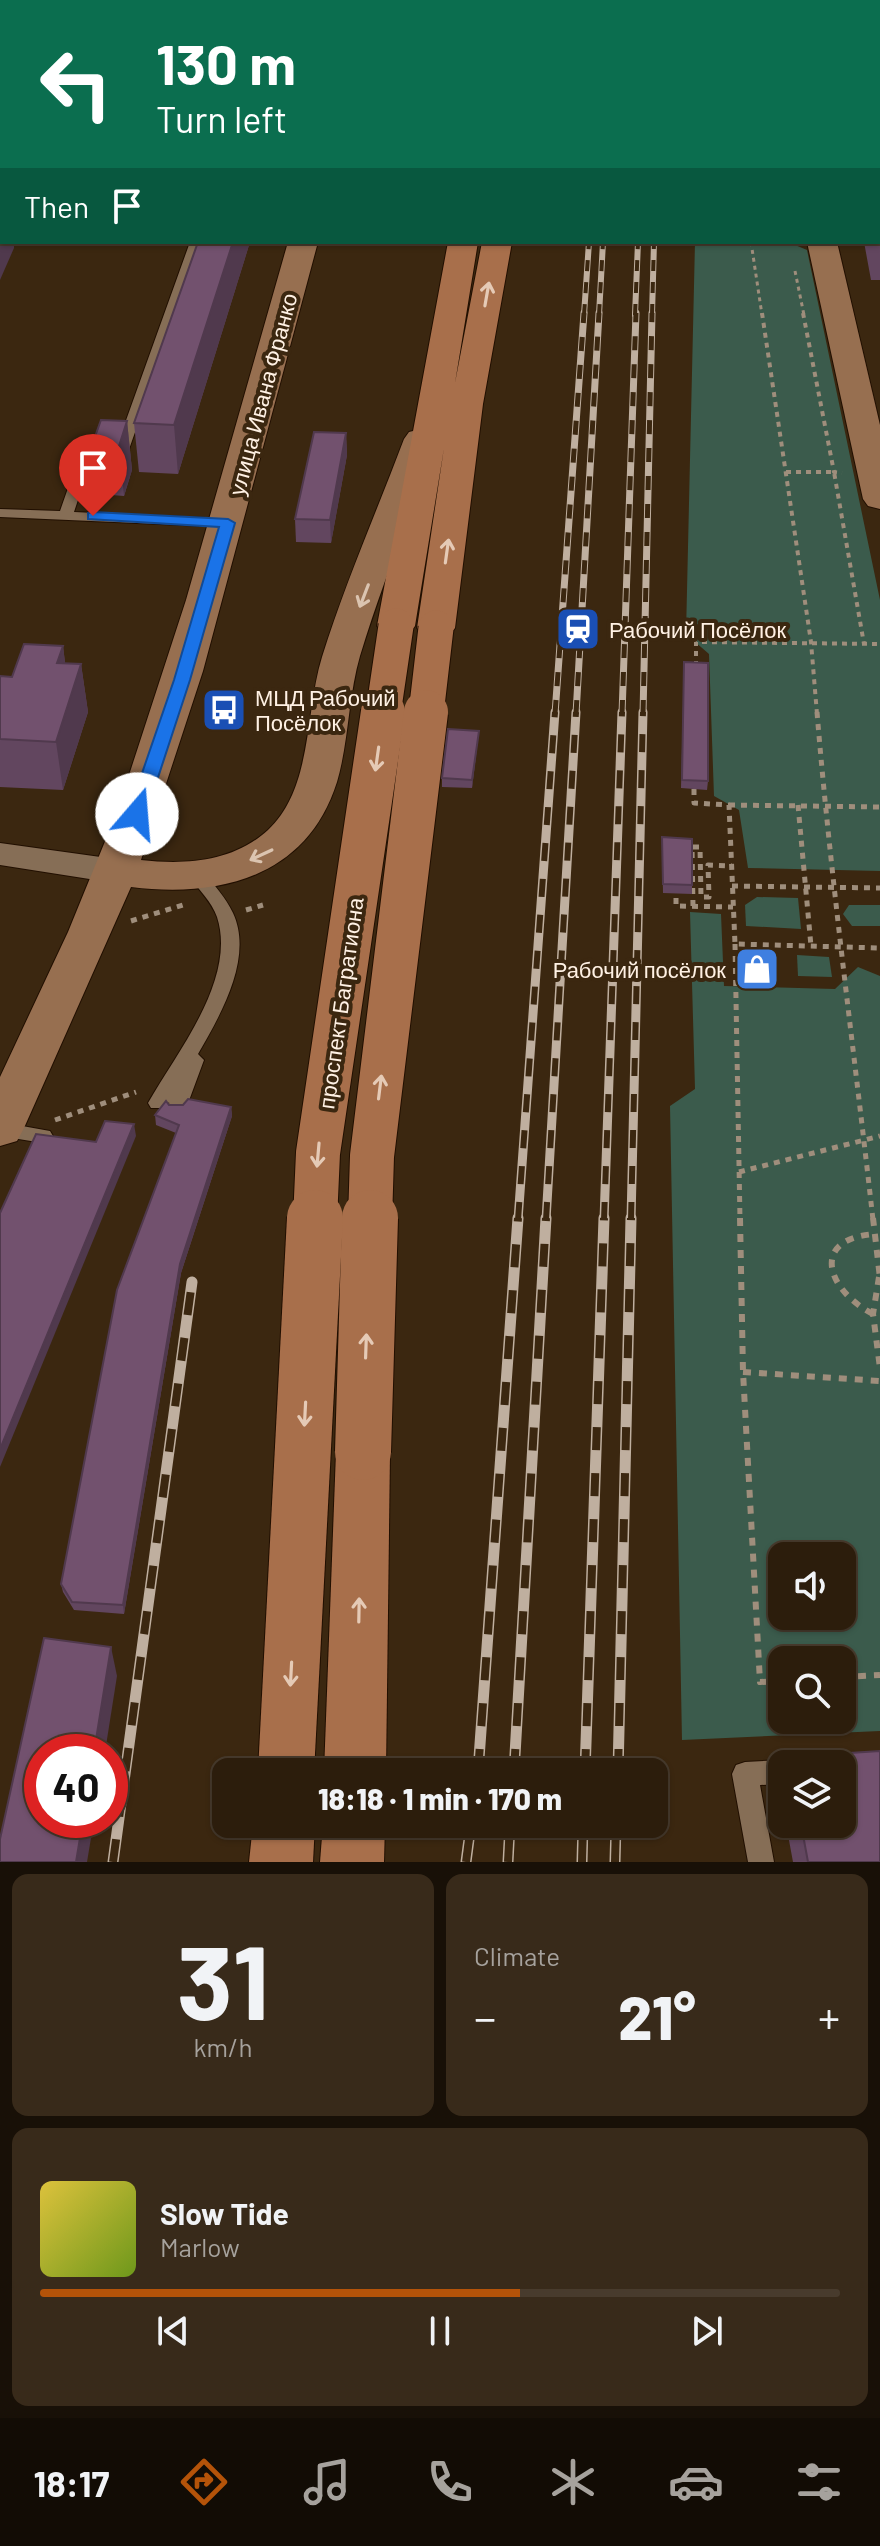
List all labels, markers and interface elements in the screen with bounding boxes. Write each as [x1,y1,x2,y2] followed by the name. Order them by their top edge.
[156,29,296,96] text: 130 m
[24,32,128,136] icon: left
[156,97,287,140] text: Turn left
[105,184,149,228] icon: arrive
[24,188,89,224] text: Then
[481,282,496,308] one-way arrow
[222,290,303,498] street label: улица Ивана Франко
[59,434,127,516] pin
[71,446,115,490] icon: arrive
[440,539,455,564] one-way arrow
[356,583,370,608] one-way arrow
[554,605,602,653] station icon: Рабочий Посёлок
[609,616,787,642] place label: Рабочий Посёлок
[255,684,395,735] place label: МЦД Рабочий Посёлок
[200,686,248,734] bus stop icon: МЦД Рабочий Посёлок
[369,746,384,771] one-way arrow
[95,772,179,856] position arrow
[250,848,274,863] one-way arrow
[312,895,369,1111] street label: проспект Багратиона
[733,945,781,993] shop icon: Рабочий посёлок
[553,956,726,982] place label: Рабочий посёлок
[373,1074,388,1101] one-way arrow
[311,1141,326,1167] one-way arrow
[359,1333,374,1360] one-way arrow
[297,1400,312,1427] one-way arrow
[768,1542,856,1838] map controls
[768,1542,856,1630] button: sound
[352,1597,367,1624] one-way arrow
[768,1646,856,1734] button: search
[284,1660,299,1687] one-way arrow
[24,1734,128,1838] speed limit sign: 40
[768,1750,856,1838] button: layers
[318,1780,562,1816] text: 18:18 · 1 min · 170 m
[177,1916,269,2041] text: 31
[474,1940,560,1971] text: Climate
[618,1980,696,2052] text: 21°
[474,1990,496,2043] text: −
[818,1990,840,2043] text: +
[194,2031,252,2062] text: km/h
[160,2195,289,2231] text: Slow Tide
[160,2231,240,2262] text: Marlow
[151,2309,195,2353] icon: previous
[418,2309,462,2353] icon: pause
[685,2309,729,2353] icon: next
[176,2454,232,2510] icon: directions
[299,2454,355,2510] icon: music
[422,2454,478,2510] icon: phone
[545,2454,601,2510] icon: climate
[668,2454,724,2510] icon: car
[791,2454,847,2510] icon: filters
[33,2461,109,2504] text: 18:17

